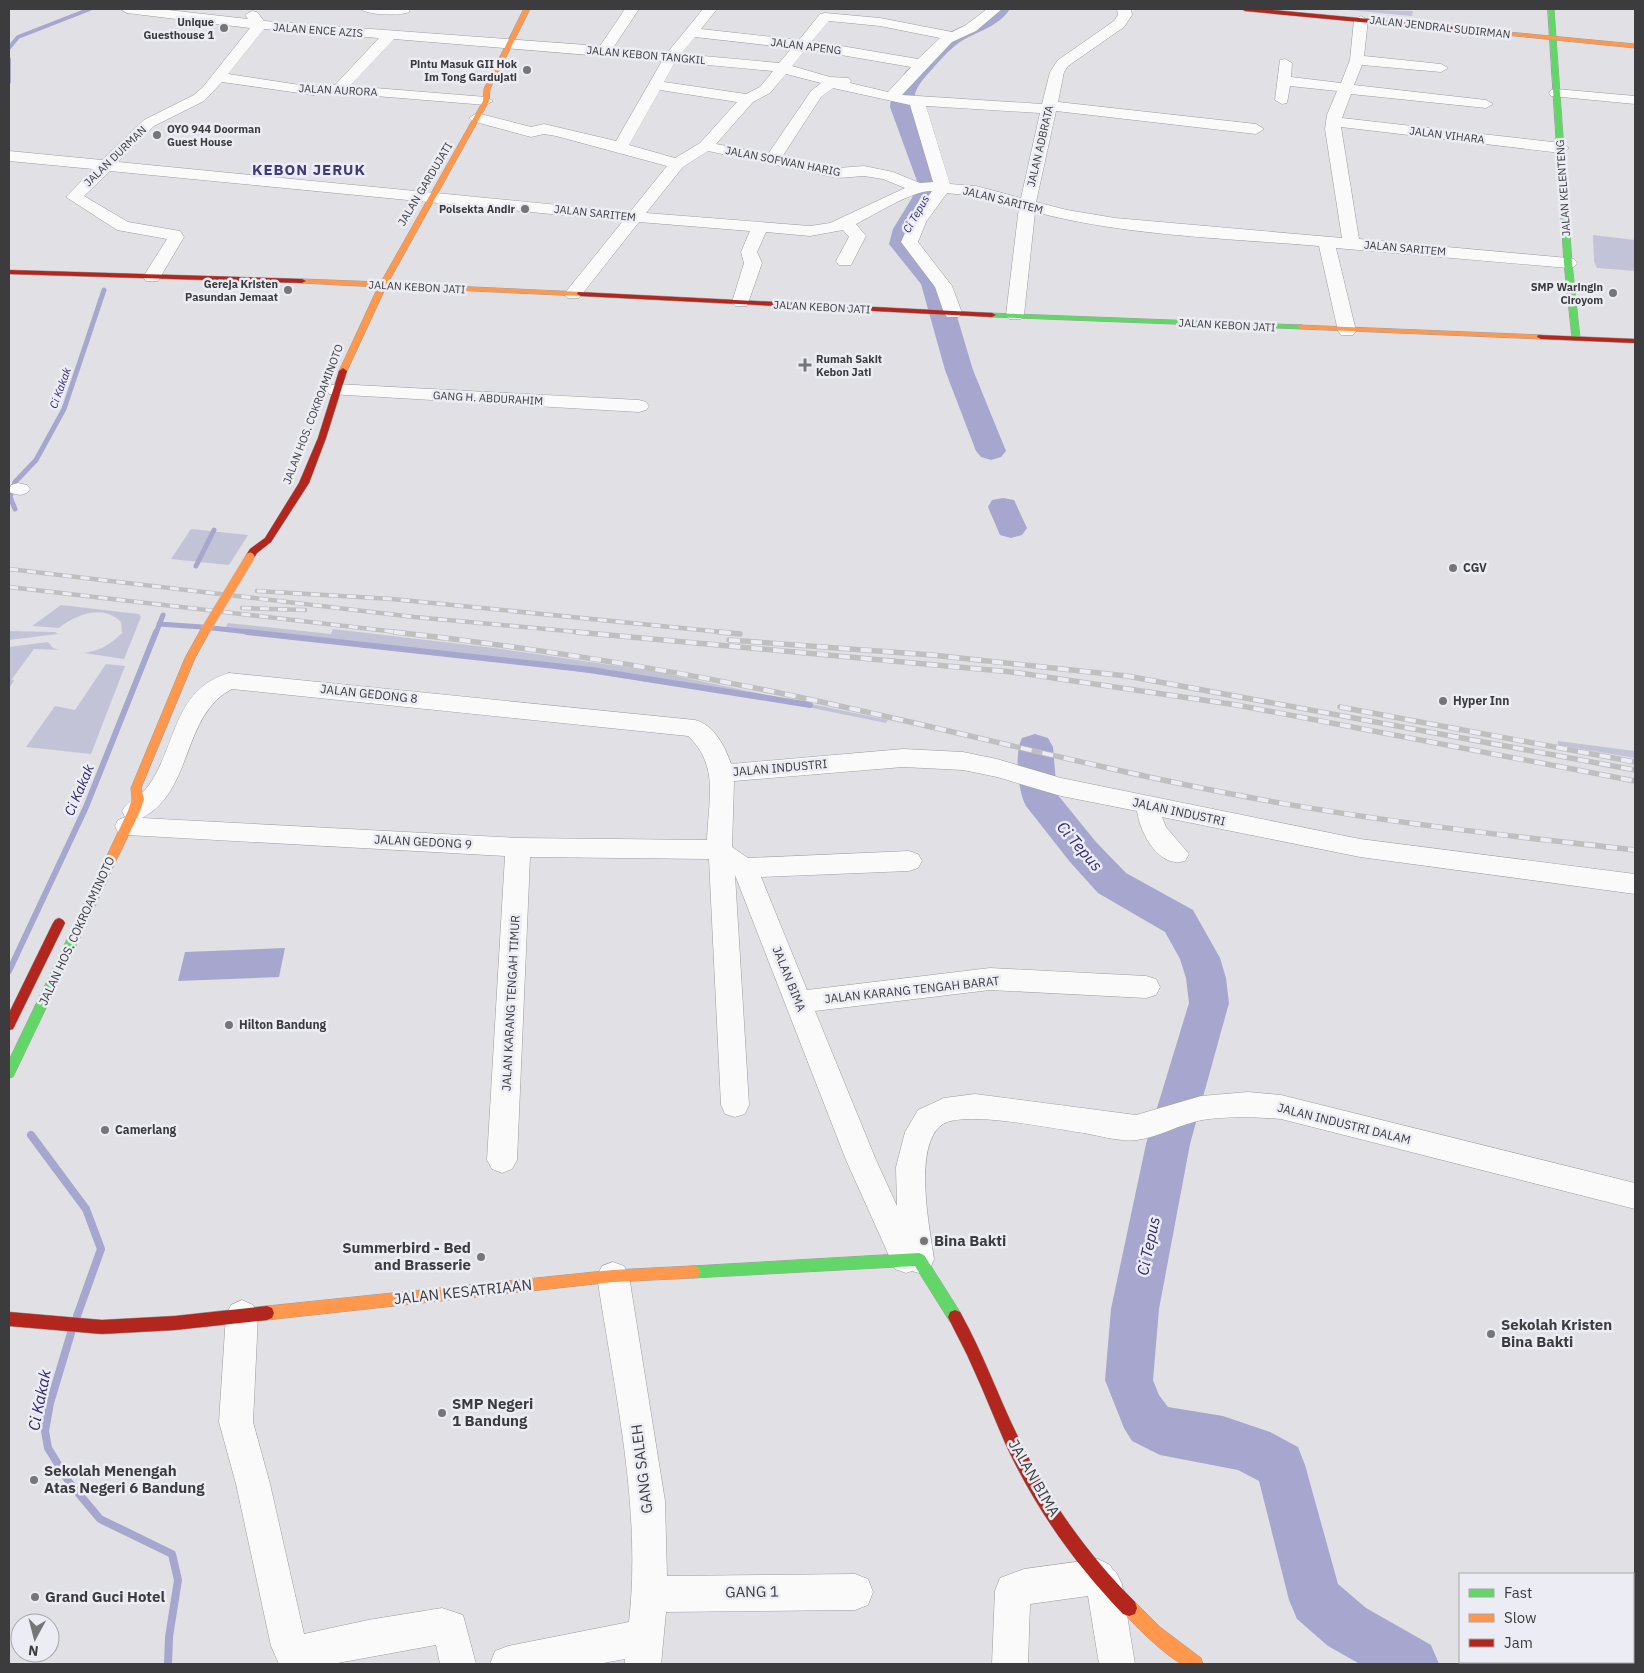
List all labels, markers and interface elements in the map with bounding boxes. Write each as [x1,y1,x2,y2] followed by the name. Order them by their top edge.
[1369,13,1511,41] street label: JALAN JENDRAL SUDIRMAN
[143,15,214,42] place label: Unique Guesthouse 1
[273,20,363,40] street label: JALAN ENCE AZIS
[218,22,230,34] marker: Unique Guesthouse 1
[770,35,842,57] street label: JALAN APENG
[586,43,707,67] street label: JALAN KEBON TANGKIL
[410,57,518,84] place label: Pintu Masuk GII Hok Im Tong Gardujati
[521,64,533,76] marker: Pintu Masuk GII Hok Im Tong Gardujati
[298,81,378,99] street label: JALAN AURORA
[1024,104,1056,188] street label: JALAN ADBRATA
[167,122,261,149] place label: OYO 944 Doorman Guest House
[81,123,149,189] street label: JALAN DURMAN
[1409,123,1485,147] street label: JALAN VIHARA
[151,129,163,141] marker: OYO 944 Doorman Guest House
[1553,139,1573,237] street label: JALAN KELENTENG
[395,140,455,228] street label: JALAN GARDUJATI
[724,143,842,179] street label: JALAN SOFWAN HARIG
[252,160,366,179] district label: KEBON JERUK
[961,183,1045,217] street label: JALAN SARITEM
[900,193,932,235] water label: Ci Tepus
[439,202,516,216] place label: Polsekta Andir
[553,202,637,224] street label: JALAN SARITEM
[519,203,531,215] marker: Polsekta Andir
[1363,237,1447,259] street label: JALAN SARITEM
[185,277,278,304] place label: Gereja Kristen Pasundan Jemaat
[368,277,466,297] street label: JALAN KEBON JATI
[1531,280,1603,307] place label: SMP Waringin Ciroyom
[282,284,294,296] marker: Gereja Kristen Pasundan Jemaat
[1607,287,1619,299] marker: SMP Waringin Ciroyom
[773,297,871,317] street label: JALAN KEBON JATI
[1178,315,1276,335] street label: JALAN KEBON JATI
[280,342,346,486] street label: JALAN HOS. COKROAMINOTO
[816,352,882,379] place label: Rumah Sakit Kebon Jati
[798,358,812,372] marker: Rumah Sakit Kebon Jati
[46,365,74,410] water label: Ci Kakak
[433,388,543,408] street label: GANG H. ABDURAHIM
[1463,560,1487,575] place label: CGV
[1447,562,1459,574] marker: CGV
[320,681,418,706] street label: JALAN GEDONG 8
[1453,693,1509,708] place label: Hyper Inn
[1437,695,1449,707] marker: Hyper Inn
[732,756,828,779] street label: JALAN INDUSTRI
[60,761,98,818] water label: Ci Kakak
[1131,794,1227,829] street label: JALAN INDUSTRI
[1053,817,1107,875] water label: Ci Tepus
[374,831,472,852] street label: JALAN GEDONG 9
[35,854,118,1008] street label: JALAN HOS. COKROAMINOTO
[498,914,523,1091] street label: JALAN KARANG TENGAH TIMUR
[770,944,809,1014] street label: JALAN BIMA
[824,973,1000,1006] street label: JALAN KARANG TENGAH BARAT
[239,1017,327,1032] place label: Hilton Bandung
[223,1019,235,1031] marker: Hilton Bandung
[1276,1100,1412,1147] street label: JALAN INDUSTRI DALAM
[115,1122,177,1137] place label: Camerlang
[99,1124,111,1136] marker: Camerlang
[1132,1215,1164,1277] water label: Ci Tepus
[934,1231,1006,1250] place label: Bina Bakti
[918,1235,930,1247] marker: Bina Bakti
[342,1238,471,1274] place label: Summerbird - Bed and Brasserie
[475,1251,487,1263] marker: Summerbird - Bed and Brasserie
[393,1275,533,1308] street label: JALAN KESATRIAAN
[1501,1315,1612,1351] place label: Sekolah Kristen Bina Bakti
[1485,1328,1497,1340] marker: Sekolah Kristen Bina Bakti
[23,1367,55,1432] water label: Ci Kakak
[452,1394,533,1430] place label: SMP Negeri 1 Bandung
[436,1407,448,1419] marker: SMP Negeri 1 Bandung
[627,1423,656,1515] street label: GANG SALEH
[1005,1436,1064,1520] street label: JALAN BIMA
[44,1461,205,1497] place label: Sekolah Menengah Atas Negeri 6 Bandung
[28,1474,40,1486] marker: Sekolah Menengah Atas Negeri 6 Bandung
[1459,1573,1634,1663] legend
[725,1582,779,1601] street label: GANG 1
[1504,1583,1532,1602] text: Fast
[45,1587,165,1606] place label: Grand Guci Hotel
[29,1591,41,1603] marker: Grand Guci Hotel
[1504,1608,1537,1627] text: Slow
[10,1613,60,1663] north arrow
[1504,1633,1533,1652] text: Jam
[27,1641,40,1660] text: N

